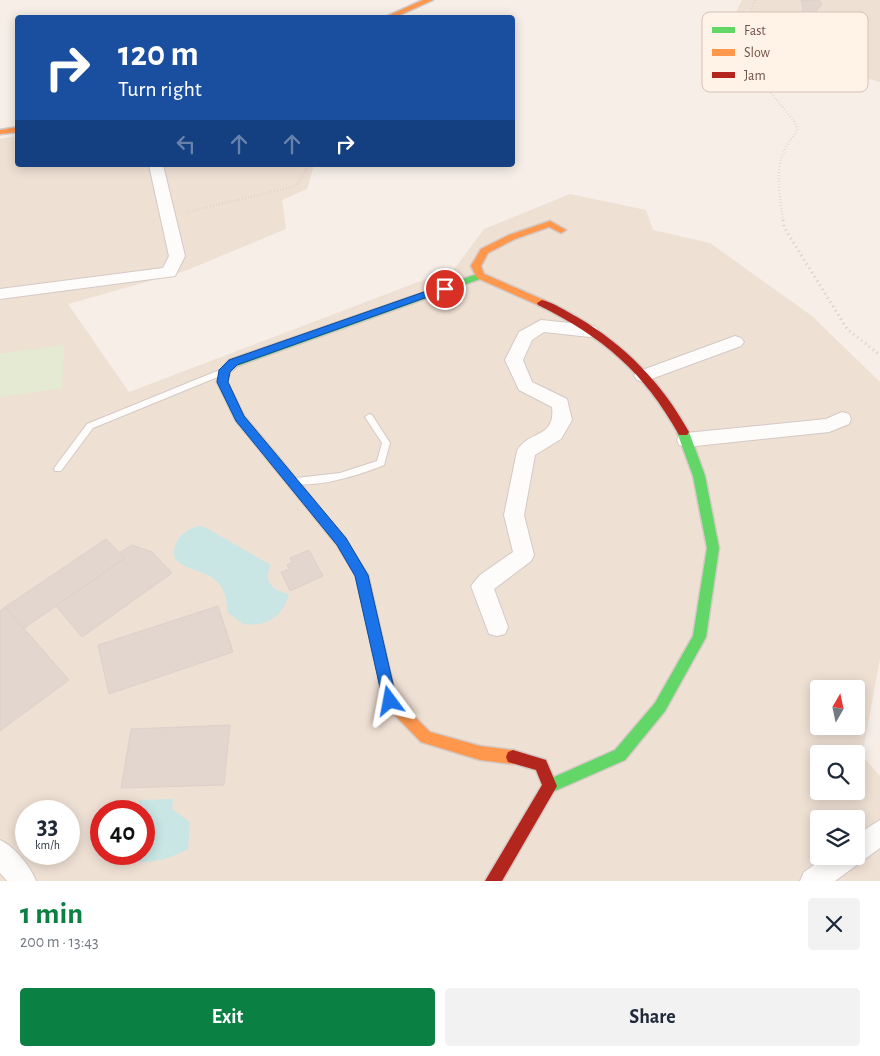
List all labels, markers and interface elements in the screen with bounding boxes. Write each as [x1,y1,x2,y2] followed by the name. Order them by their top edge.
[702,12,868,92] legend
[744,24,766,38] text: Fast
[35,35,100,100] icon: right
[118,37,199,72] text: 120 m
[744,46,771,60] text: Slow
[744,69,766,83] text: Jam
[118,78,202,100] text: Turn right
[172,130,200,158] icon: left
[225,130,253,158] icon: ahead
[278,130,306,158] icon: ahead
[331,130,359,158] icon: right
[424,268,466,310] pin
[431,275,459,303] icon: arrive
[363,674,415,726] position arrow
[810,680,865,735] north arrow
[810,680,865,865] map controls
[810,745,865,800] button: search
[90,800,155,865] speed limit sign: 40
[810,810,865,865] button: layers
[37,814,58,839] text: 33
[35,839,60,851] text: km/h
[808,898,860,950] button: close
[20,899,83,929] text: 1 min
[20,934,99,950] text: 200 m · 13:43
[20,988,435,1046] button: Exit
[445,988,860,1046] button: Share

